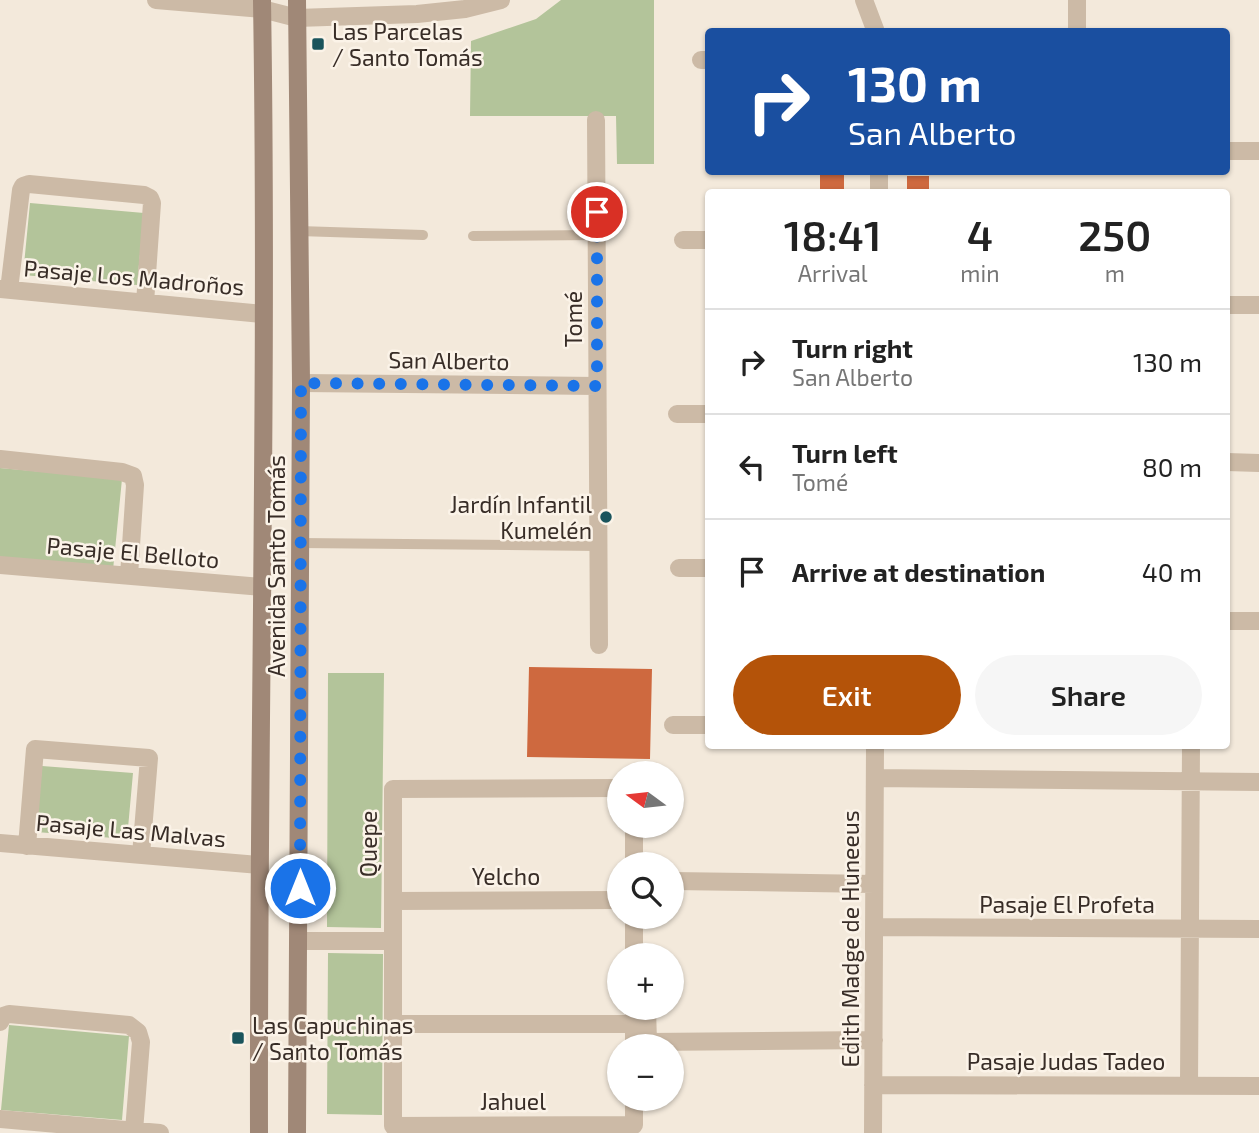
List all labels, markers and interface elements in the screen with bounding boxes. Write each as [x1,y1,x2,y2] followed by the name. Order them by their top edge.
[332,17,483,71] place label: Las Parcelas / Santo Tomás
[310,36,326,52] marker: Las Parcelas / Santo Tomás
[848,53,982,112] text: 130 m
[733,56,824,147] icon: right
[848,113,1017,151] text: San Alberto
[567,182,627,242] pin
[578,193,616,231] icon: arrive
[784,209,882,259] text: 18:41
[967,209,993,259] text: 4
[1078,209,1151,259] text: 250
[23,253,245,301] street label: Pasaje Los Madroños
[798,259,868,287] text: Arrival
[960,259,1000,287] text: min
[1105,259,1125,287] text: m
[559,291,587,347] street label: Tomé
[792,332,913,363] text: Turn right
[733,343,771,381] icon: right
[388,345,510,375] street label: San Alberto
[1133,346,1202,377] text: 130 m
[792,363,913,391] text: San Alberto
[792,437,898,468] text: Turn left
[733,448,771,486] icon: left
[1142,451,1202,482] text: 80 m
[262,455,290,677] street label: Avenida Santo Tomás
[792,468,848,496] text: Tomé
[450,490,592,544] place label: Jardín Infantil Kumelén
[598,509,614,525] marker: Jardín Infantil Kumelén
[46,531,220,573] street label: Pasaje El Belloto
[733,553,771,591] icon: arrive
[792,556,1045,587] text: Arrive at destination
[1142,556,1202,587] text: 40 m
[733,655,961,735] button: Exit
[975,655,1202,735] button: Share
[607,761,684,838] north arrow
[607,761,684,1111] map controls
[35,808,227,852] street label: Pasaje Las Malvas
[836,810,864,1068] street label: Edith Madge de Huneeus
[354,811,382,877] street label: Quepe
[263,851,337,925] position arrow
[607,852,684,929] button: search
[472,862,540,890] street label: Yelcho
[979,890,1155,918] street label: Pasaje El Profeta
[607,943,684,1020] button: +
[252,1011,413,1065] place label: Las Capuchinas / Santo Tomás
[230,1030,246,1046] marker: Las Capuchinas / Santo Tomás
[607,1034,684,1111] button: −
[967,1047,1165,1075] street label: Pasaje Judas Tadeo
[480,1087,546,1115] street label: Jahuel

